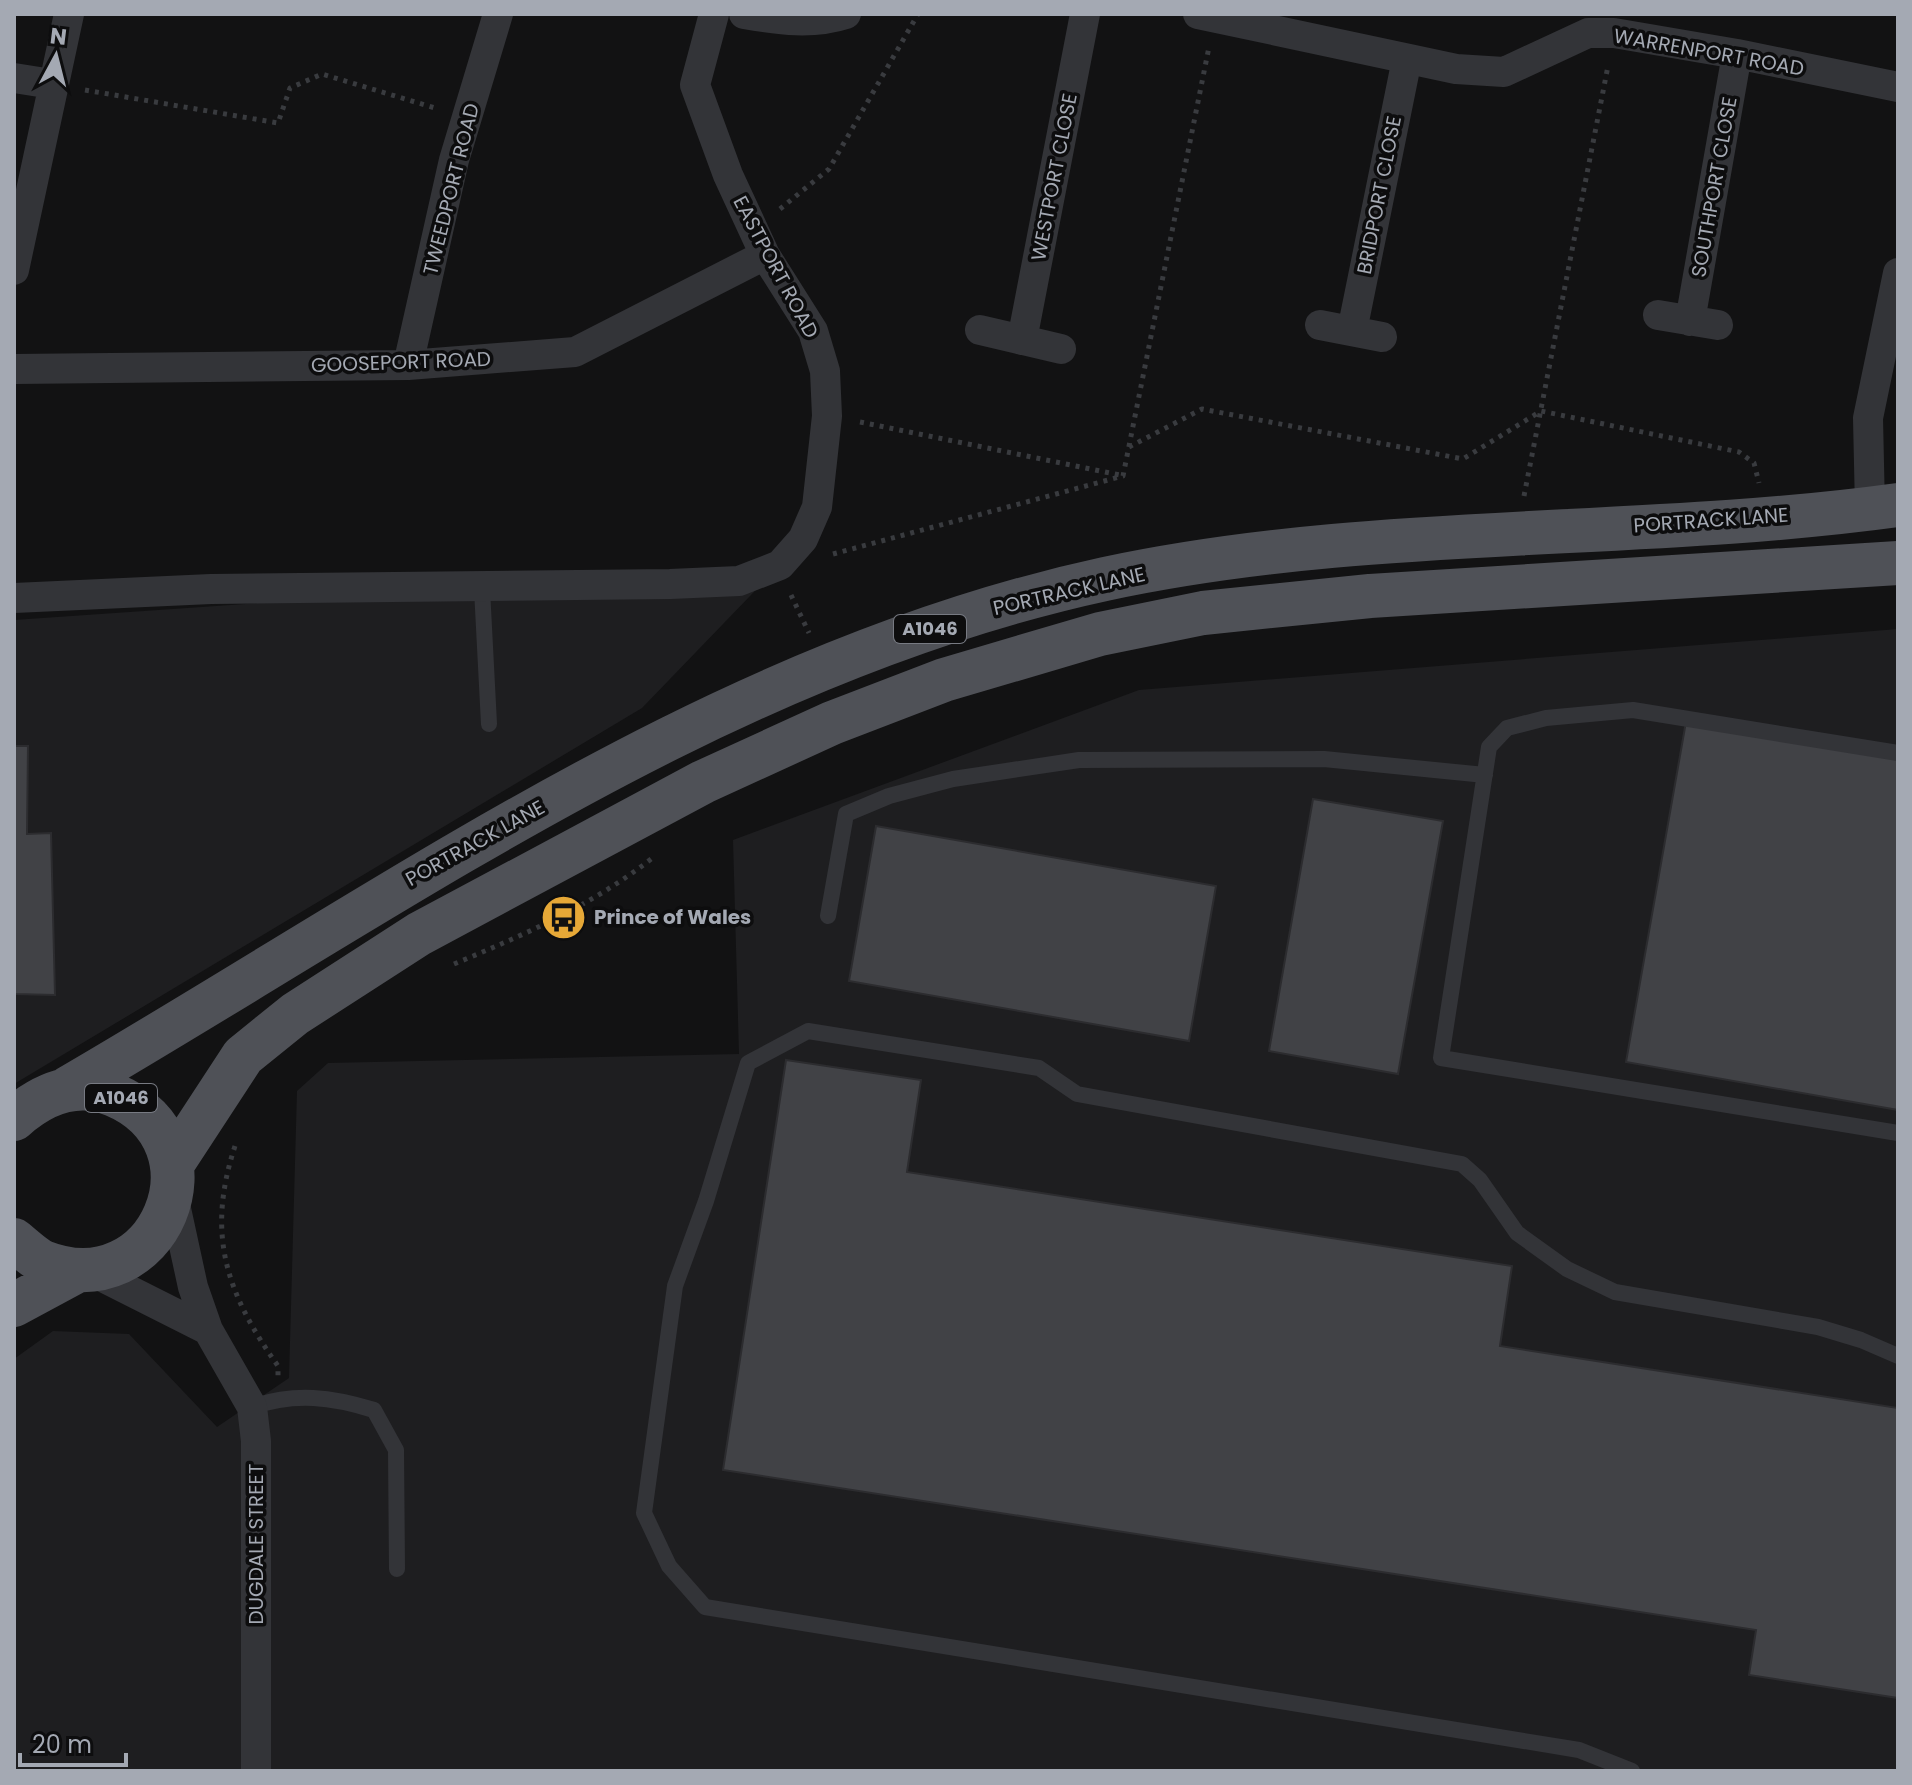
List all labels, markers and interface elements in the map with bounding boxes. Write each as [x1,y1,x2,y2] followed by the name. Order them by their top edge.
[16,16,96,96] north arrow
[48,20,68,53] text: N
[1612,21,1806,83] street label: WARRENPORT ROAD
[1024,91,1084,263] street label: WESTPORT CLOSE
[1684,94,1744,280] street label: SOUTHPORT CLOSE
[416,100,486,278] street label: TWEEDPORT ROAD
[1350,113,1408,277] street label: BRIDPORT CLOSE
[727,191,825,343] street label: EASTPORT ROAD
[311,345,491,379] street label: GOOSEPORT ROAD
[1633,501,1789,539] street label: PORTRACK LANE
[990,560,1148,622] street label: PORTRACK LANE
[894,615,966,643] road number: A1046
[400,793,550,893] street label: PORTRACK LANE
[539,893,587,941] bus stop icon: Prince of Wales
[594,903,751,931] place label: Prince of Wales
[85,1084,157,1112] road number: A1046
[242,1463,270,1625] street label: DUGDALE STREET
[20,1717,126,1767] scale bar
[32,1728,92,1761] text: 20 m

